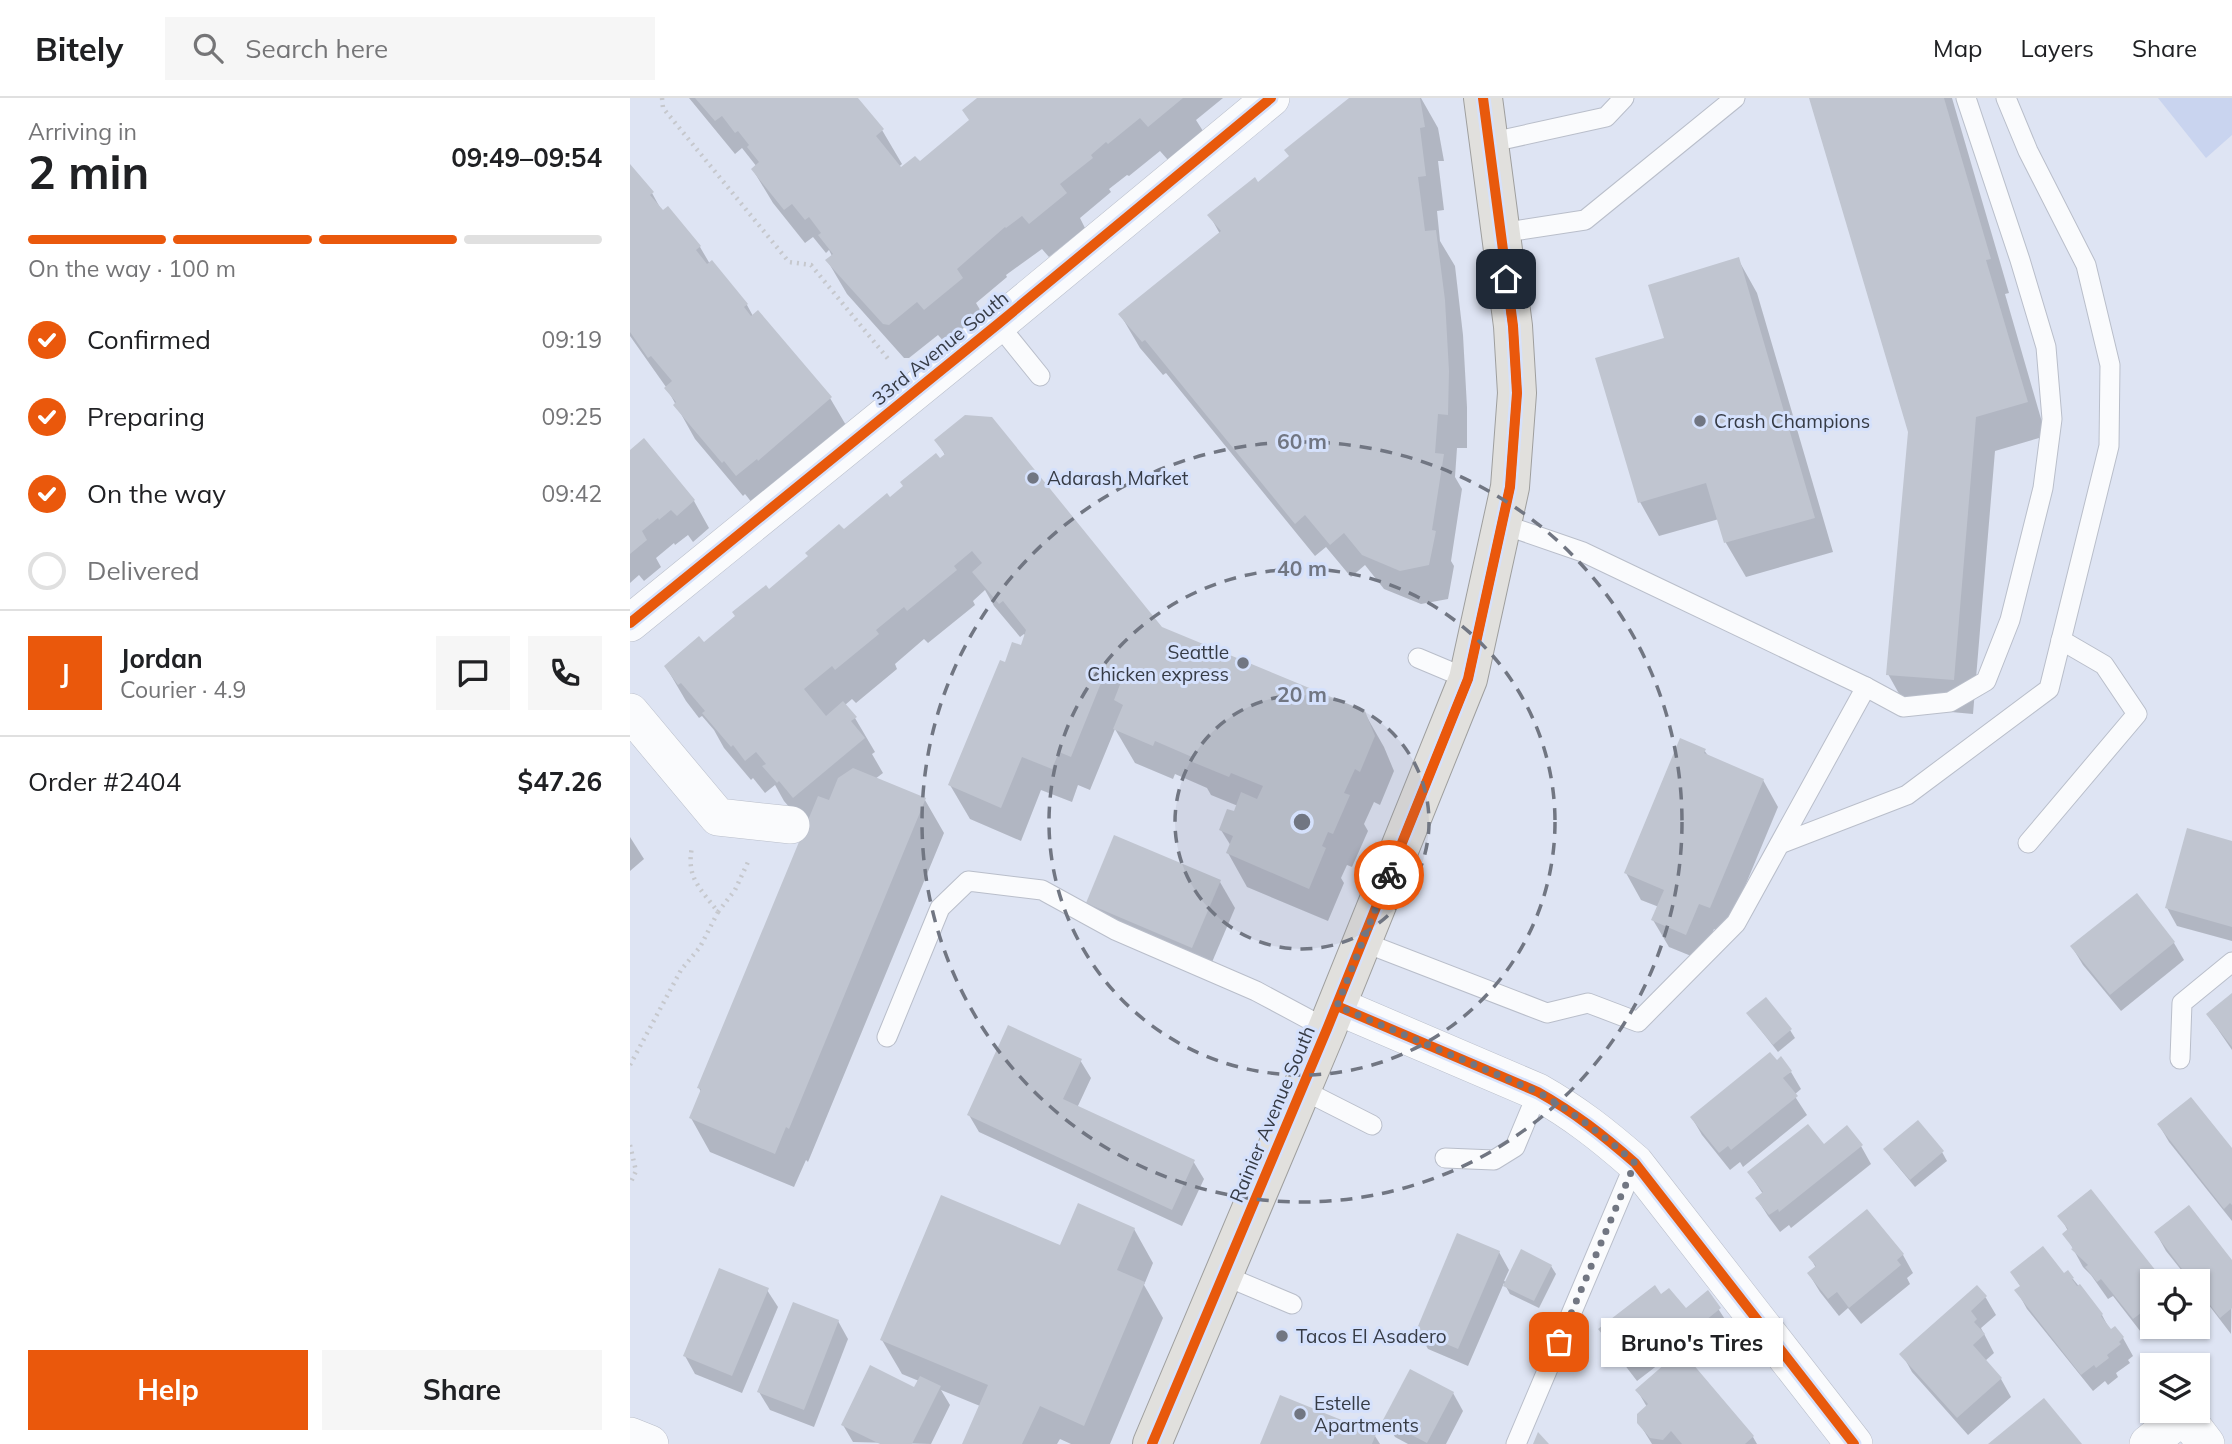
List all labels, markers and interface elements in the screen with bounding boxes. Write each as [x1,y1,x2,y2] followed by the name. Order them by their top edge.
[165,17,655,80] search box
[35,28,123,69] text: Bitely
[189,29,227,67] icon: search
[245,32,388,65] text: Search here
[1933,33,1982,63] text: Map
[2020,33,2094,63] text: Layers
[2132,33,2197,63] text: Share
[28,117,137,146] text: Arriving in
[451,141,602,174] text: 09:49–09:54
[28,143,149,201] text: 2 min
[1476,249,1536,309] pin
[28,254,236,283] text: On the way · 100 m
[1487,260,1525,298] icon: home
[867,286,1013,410] street label: 33rd Avenue South
[28,321,66,359] icon: check
[87,323,211,356] text: Confirmed
[542,325,602,354] text: 09:19
[28,398,66,436] icon: check
[87,400,205,433] text: Preparing
[542,402,602,431] text: 09:25
[1714,409,1870,433] place label: Crash Champions
[1692,413,1708,429] marker: Crash Champions
[1277,428,1327,454] text: 60 m
[1047,466,1189,490] place label: Adarash Market
[1025,470,1041,486] marker: Adarash Market
[28,475,66,513] icon: check
[87,477,226,510] text: On the way
[542,479,602,508] text: 09:42
[87,554,200,587] text: Delivered
[1277,555,1327,581] text: 40 m
[436,636,510,710] button: chat
[528,636,602,710] button: phone
[1087,640,1229,686] place label: Seattle Chicken express
[120,642,203,675] text: Jordan
[1235,655,1251,671] marker: Seattle Chicken express
[60,657,70,690] text: J
[120,675,246,704] text: Courier · 4.9
[1277,681,1327,707] text: 20 m
[28,765,181,798] text: Order #2404
[518,765,602,798] text: $47.26
[1290,810,1314,834] centre of rings
[1354,840,1424,910] courier
[1370,856,1408,894] icon: bike
[1224,1022,1320,1206] street label: Rainier Avenue South
[2140,1269,2210,1423] map controls
[2140,1269,2210,1339] button: locate
[1529,1312,1589,1372] pin
[1601,1318,1783,1366] callout: Bruno's Tires
[1540,1323,1578,1361] icon: bag
[1296,1324,1447,1348] place label: Tacos El Asadero
[1274,1328,1290,1344] marker: Tacos El Asadero
[1621,1328,1763,1357] text: Bruno's Tires
[28,1350,308,1430] button: Help
[322,1350,602,1430] button: Share
[2140,1353,2210,1423] button: layers
[1314,1391,1419,1437] place label: Estelle Apartments
[1292,1406,1308,1422] marker: Estelle Apartments

